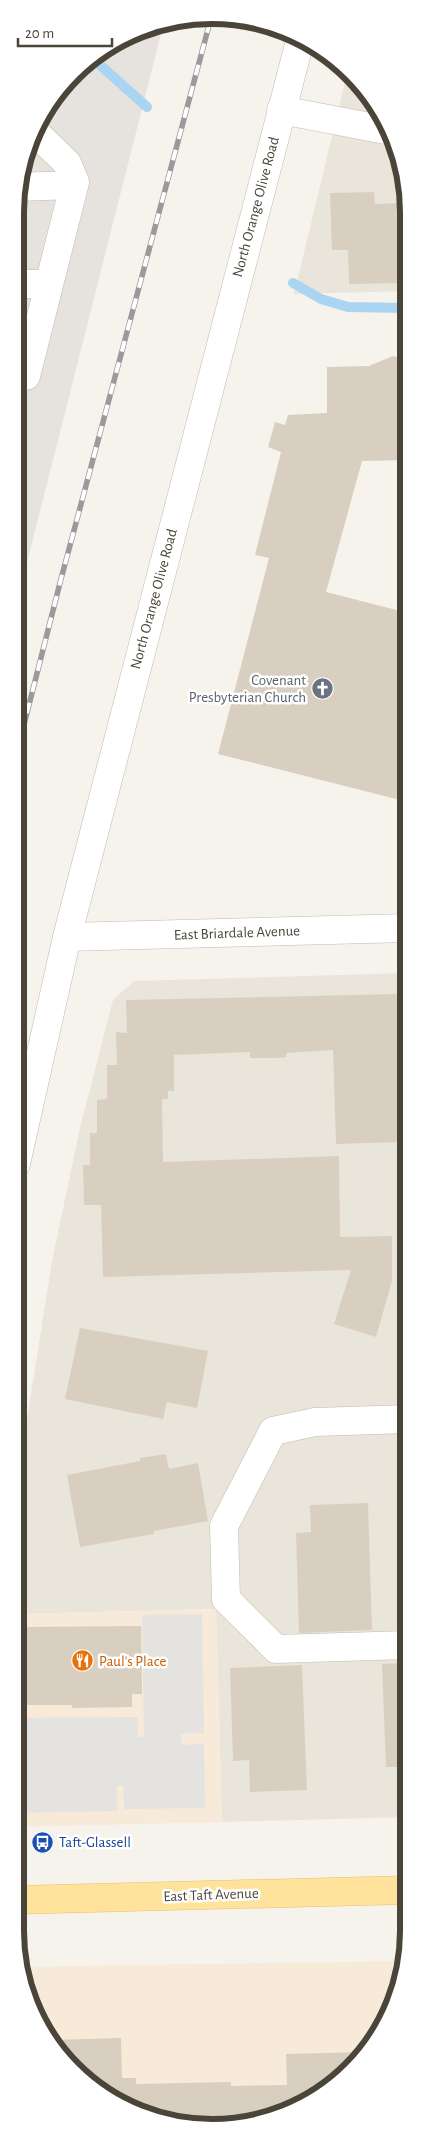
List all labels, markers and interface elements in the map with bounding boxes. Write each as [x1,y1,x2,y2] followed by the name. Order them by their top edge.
[18,15,111,47] scale bar
[25,26,54,41] text: 20 m
[230,135,282,279] street label: North Orange Olive Road
[128,527,180,671] street label: North Orange Olive Road
[189,673,306,705] place label: Covenant Presbyterian Church
[310,677,334,701] church icon: Covenant Presbyterian Church
[174,923,300,943] street label: East Briardale Avenue
[71,1649,95,1673] restaurant icon: Paul's Place
[99,1654,166,1669] place label: Paul's Place
[31,1830,55,1854] bus stop icon: Taft-Glassell
[59,1835,131,1850] place label: Taft-Glassell
[163,1886,259,1904] street label: East Taft Avenue

